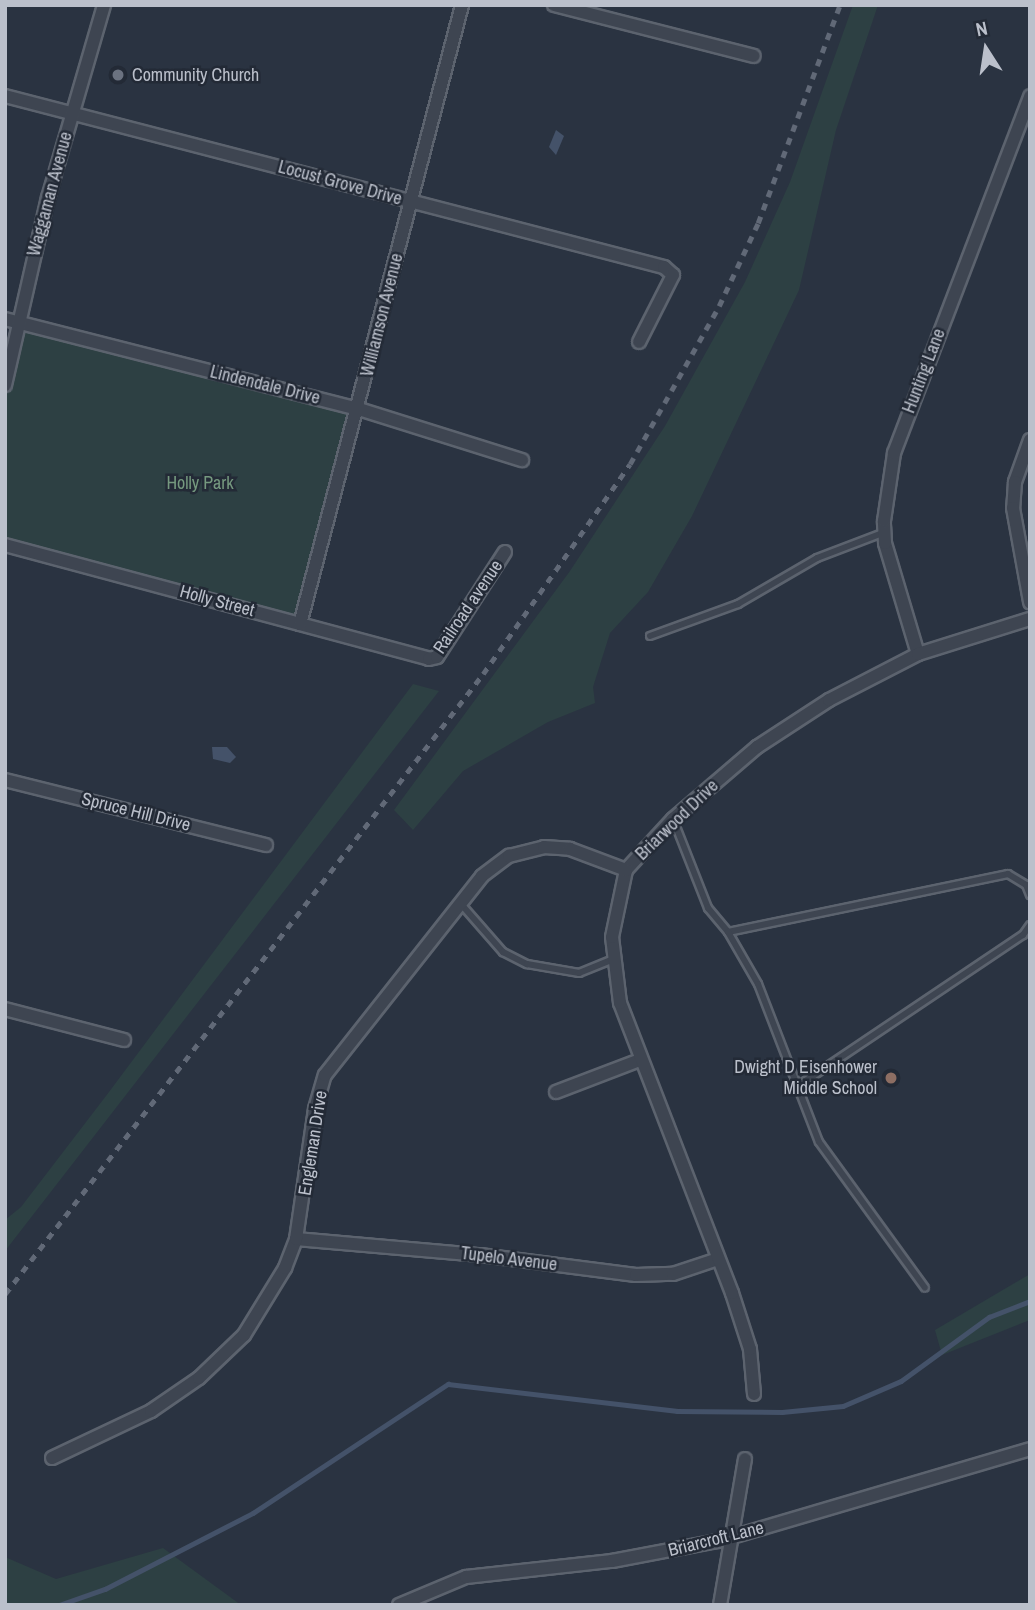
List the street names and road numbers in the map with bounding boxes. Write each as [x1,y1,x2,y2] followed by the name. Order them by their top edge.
[23,129,77,259] street label: Waggaman Avenue
[276,156,404,210] street label: Locust Grove Drive
[356,251,408,379] street label: Williamson Avenue
[898,326,950,416] street label: Hunting Lane
[208,361,322,409] street label: Lindendale Drive
[429,556,507,658] street label: Railroad avenue
[177,581,257,621] street label: Holly Street
[631,775,723,865] street label: Briarwood Drive
[79,788,193,836] street label: Spruce Hill Drive
[294,1089,332,1197] street label: Engleman Drive
[459,1242,559,1276] street label: Tupelo Avenue
[666,1517,766,1561] street label: Briarcroft Lane

